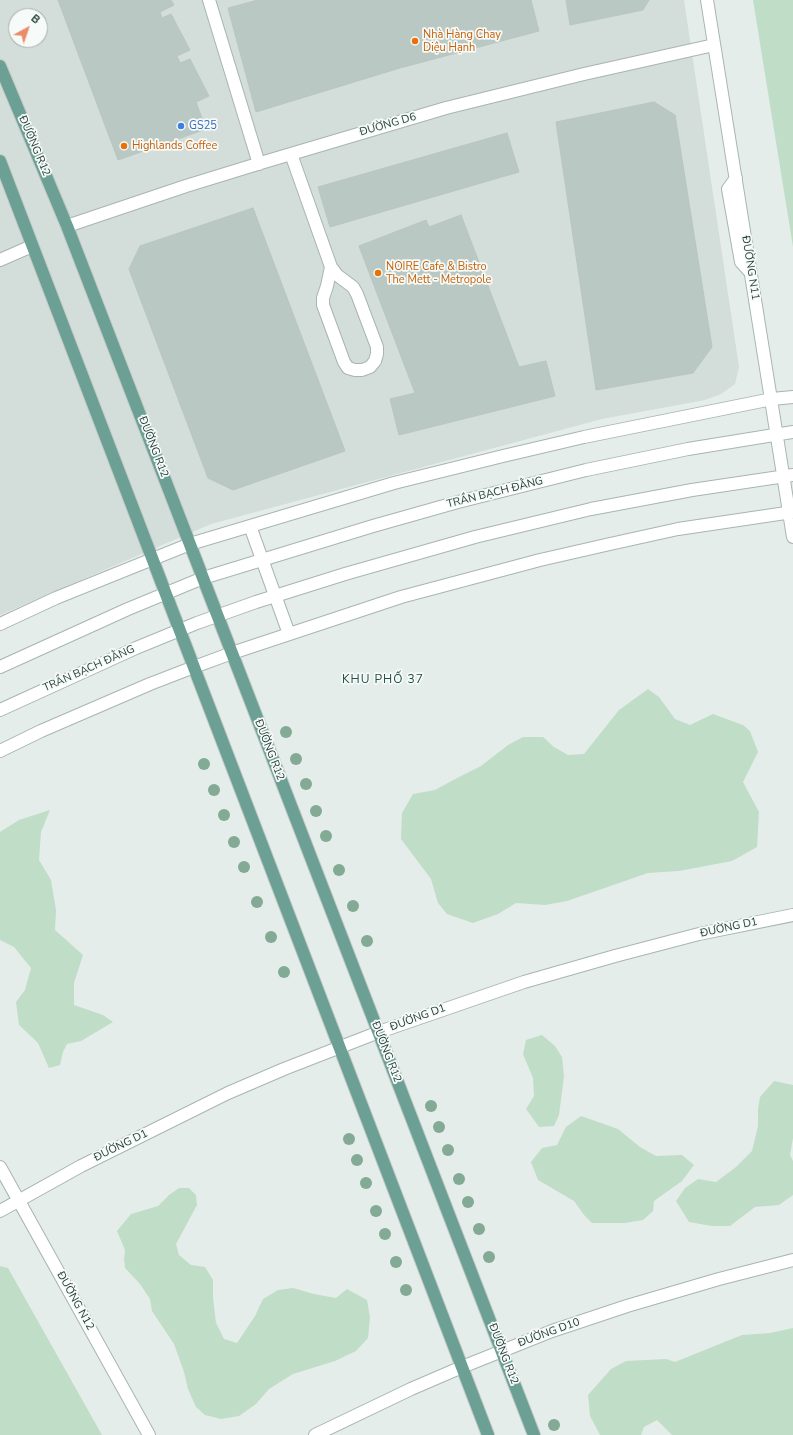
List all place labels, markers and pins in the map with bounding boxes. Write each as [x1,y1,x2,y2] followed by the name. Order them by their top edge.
[423,28,501,54] place label: Nhà Hàng Chay Diệu Hạnh
[410,36,420,46] marker: Nhà Hàng Chay Diệu Hạnh
[189,119,217,133] place label: GS25
[176,121,186,131] marker: GS25
[132,139,217,153] place label: Highlands Coffee
[119,141,129,151] marker: Highlands Coffee
[386,260,491,286] place label: NOIRE Cafe & Bistro The Mett - Metropole
[373,268,383,278] marker: NOIRE Cafe & Bistro The Mett - Metropole

